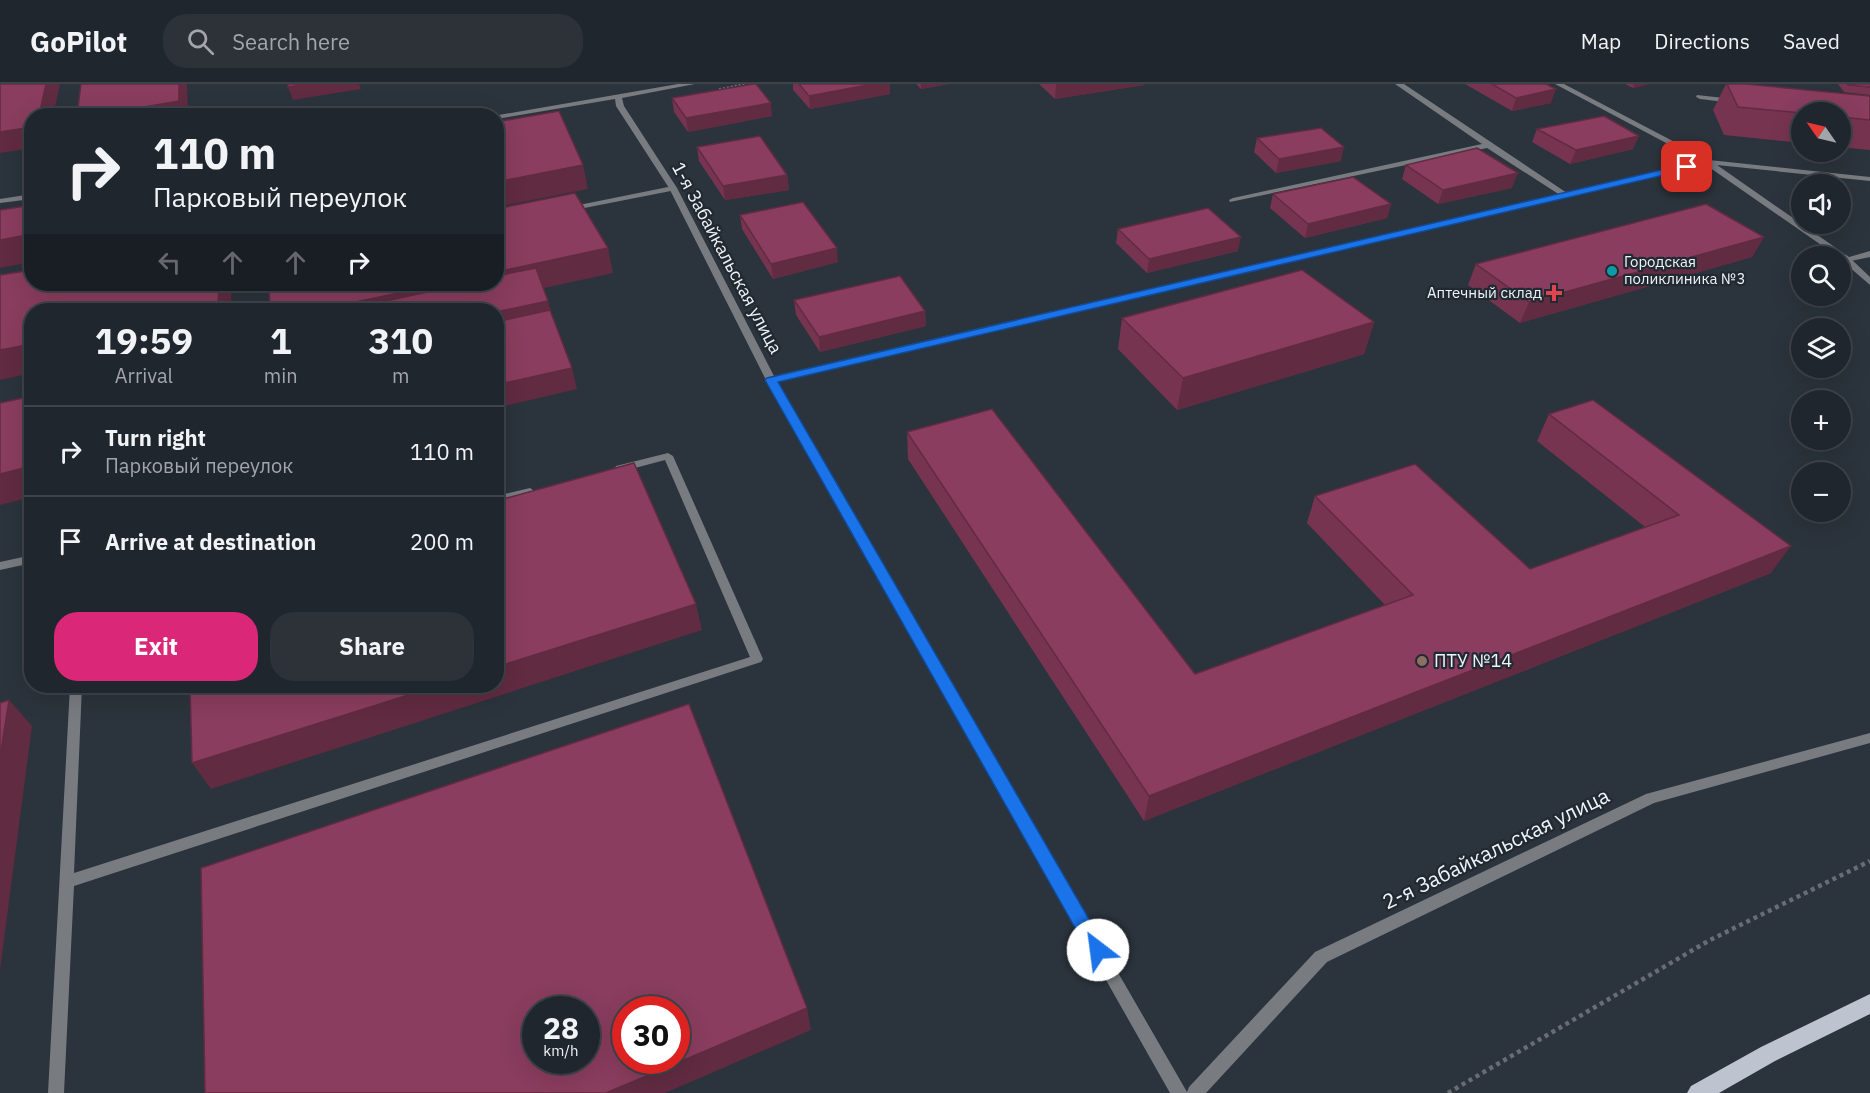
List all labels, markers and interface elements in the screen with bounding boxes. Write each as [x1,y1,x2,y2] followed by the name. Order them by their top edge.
[163,14,583,68] search box
[30,23,127,60] text: GoPilot
[184,25,217,58] icon: search
[232,27,350,56] text: Search here
[1581,27,1621,55] text: Map
[1654,27,1750,55] text: Directions
[1783,27,1840,55] text: Saved
[1791,102,1851,162] north arrow
[1791,102,1851,522] map controls
[153,126,276,181] text: 110 m
[54,132,132,210] icon: right
[1661,141,1712,192] pin
[1670,150,1703,183] icon: arrive
[667,158,788,358] street label: 1-я Забайкальская улица
[1791,174,1851,234] button: sound
[153,179,407,214] text: Парковый переулок
[153,246,186,279] icon: left
[216,246,249,279] icon: ahead
[279,246,312,279] icon: ahead
[342,246,375,279] icon: right
[1791,246,1851,306] button: search
[1624,252,1745,288] place label: Городская поликлиника №3
[1605,264,1619,278] marker: Городская поликлиника №3
[1427,283,1542,302] place label: Аптечный склад
[1547,286,1561,300] marker: Аптечный склад
[95,317,193,364] text: 19:59
[270,317,292,364] text: 1
[368,317,433,364] text: 310
[1791,318,1851,378] button: layers
[115,362,173,389] text: Arrival
[264,362,298,389] text: min
[392,362,410,389] text: m
[1791,390,1851,450] button: +
[105,423,206,452] text: Turn right
[54,435,87,468] icon: right
[410,437,474,466] text: 110 m
[105,452,293,479] text: Парковый переулок
[1791,462,1851,522] button: −
[54,525,87,558] icon: arrive
[105,527,316,556] text: Arrive at destination
[410,527,474,556] text: 200 m
[54,612,258,681] button: Exit
[270,612,474,681] button: Share
[1434,649,1512,672] place label: ПТУ №14
[1415,654,1429,668] marker: ПТУ №14
[1377,781,1614,915] street label: 2-я Забайкальская улица
[1066,918,1130,982] position arrow
[612,996,690,1074] speed limit sign: 30
[543,1008,579,1047] text: 28
[543,1041,579,1060] text: km/h

